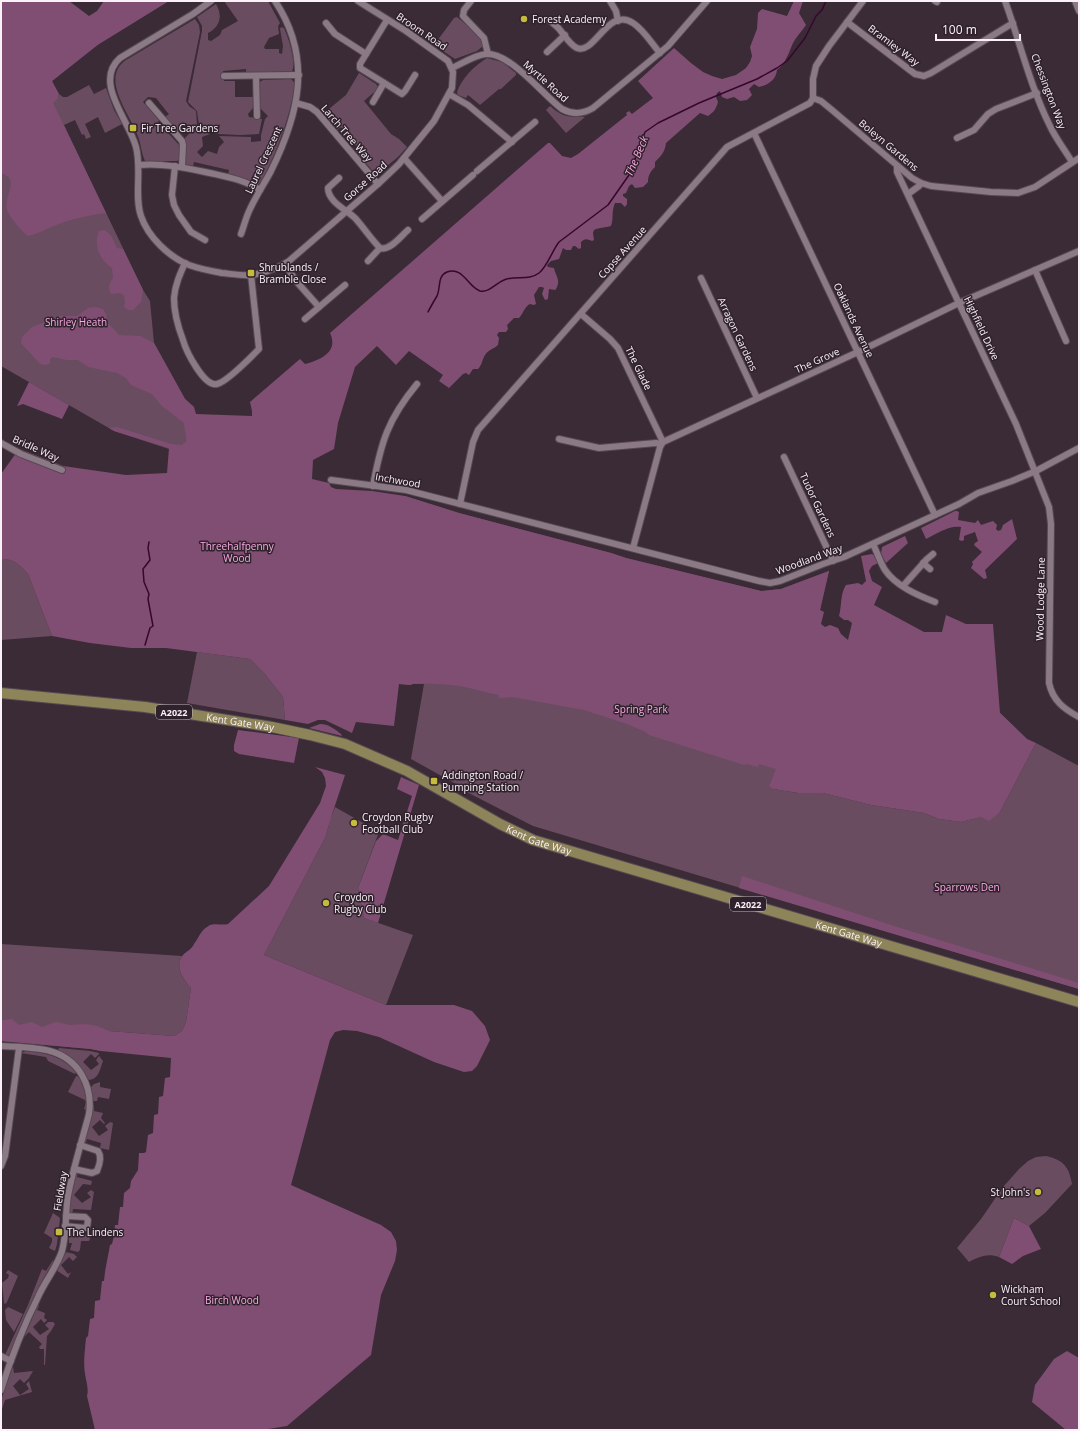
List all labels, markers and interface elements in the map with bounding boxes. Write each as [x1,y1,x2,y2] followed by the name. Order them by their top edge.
[394,9,450,53] street label: Broom Road
[532,12,607,26] place label: Forest Academy
[519,14,529,24] marker: Forest Academy
[936,16,1020,42] scale bar
[865,21,923,70] street label: Bramley Way
[942,21,977,38] text: 100 m
[1028,51,1070,132] street label: Chessington Way
[520,57,572,105] street label: Myrtle Road
[318,101,376,165] street label: Larch Tree Way
[856,116,922,174] street label: Boleyn Gardens
[141,121,219,135] place label: Fir Tree Gardens
[128,123,138,133] marker: Fir Tree Gardens
[241,124,285,196] street label: Laurel Crescent
[621,133,651,179] water label: The Beck
[340,158,390,204] street label: Gorse Road
[595,222,650,281] street label: Copse Avenue
[259,260,327,286] place label: Shrublands / Bramble Close
[246,268,256,278] marker: Shrublands / Bramble Close
[831,280,878,360] street label: Oaklands Avenue
[961,294,1003,362] street label: Highfield Drive
[715,295,761,373] street label: Arragon Gardens
[45,315,107,329] park label: Shirley Heath
[622,344,656,393] street label: The Glade
[792,344,842,376] street label: The Grove
[10,431,62,465] street label: Bridle Way
[374,469,422,491] street label: Inchwood
[797,470,839,540] street label: Tudor Gardens
[200,539,275,565] park label: Threehalfpenny Wood
[774,540,845,578] street label: Woodland Way
[1032,557,1048,641] street label: Wood Lodge Lane
[614,702,668,716] park label: Spring Park
[156,705,192,719] road number: A2022
[205,710,276,734] street label: Kent Gate Way
[442,768,523,794] place label: Addington Road / Pumping Station
[429,776,439,786] marker: Addington Road / Pumping Station
[362,810,434,836] place label: Croydon Rugby Football Club
[349,818,359,828] marker: Croydon Rugby Football Club
[504,821,574,858] street label: Kent Gate Way
[934,880,1000,894] park label: Sparrows Den
[334,890,387,916] place label: Croydon Rugby Club
[730,897,766,911] road number: A2022
[321,898,331,908] marker: Croydon Rugby Club
[814,917,885,950] street label: Kent Gate Way
[50,1169,71,1212] street label: Fieldway
[990,1185,1030,1199] place label: St John's
[1033,1187,1043,1197] marker: St John's
[67,1225,124,1239] place label: The Lindens
[54,1227,64,1237] marker: The Lindens
[1001,1282,1061,1308] place label: Wickham Court School
[988,1290,998,1300] marker: Wickham Court School
[205,1293,259,1307] park label: Birch Wood

